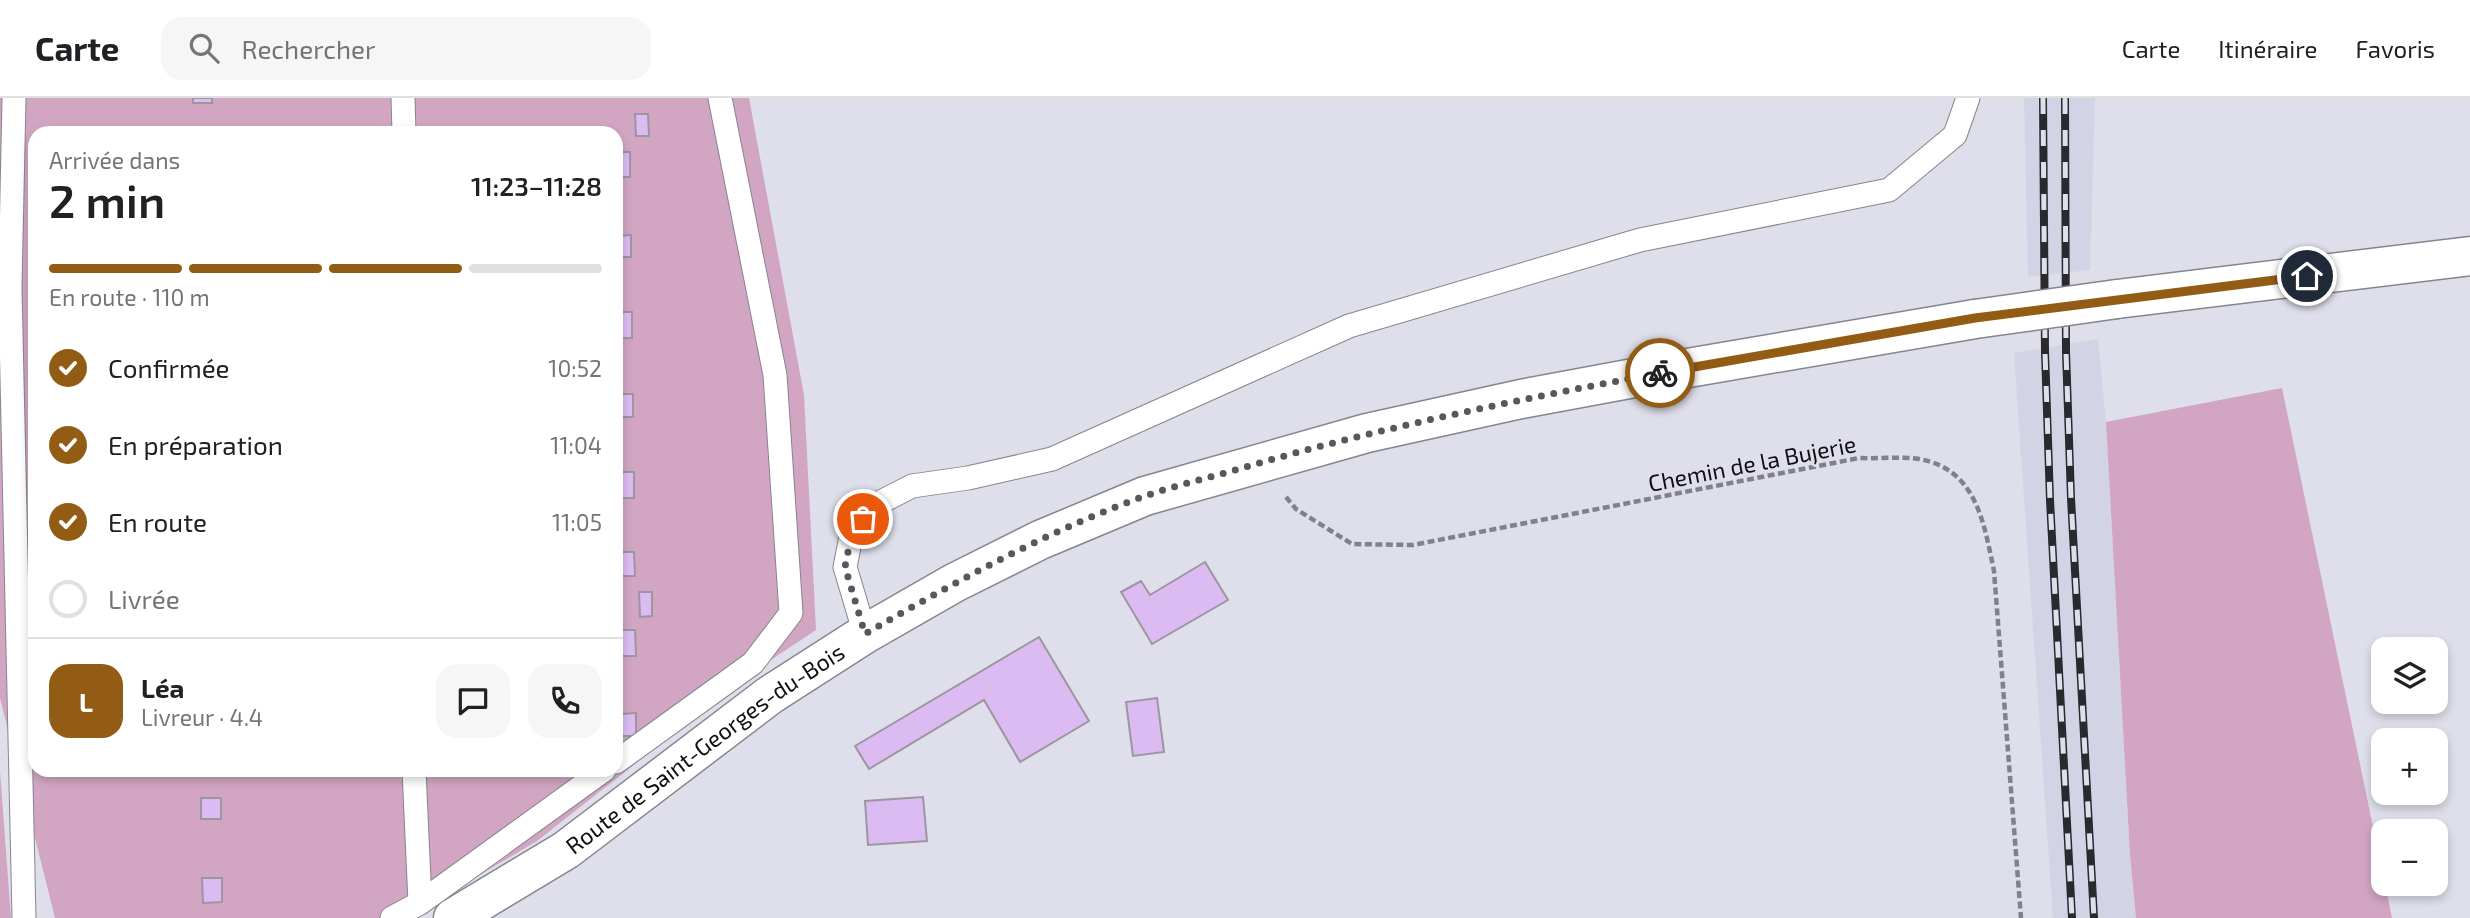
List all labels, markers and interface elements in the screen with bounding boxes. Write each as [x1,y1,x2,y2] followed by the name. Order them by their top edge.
[161,17,651,80] search box
[35,28,119,68] text: Carte
[185,29,223,67] icon: search
[241,33,375,64] text: Rechercher
[2122,34,2180,63] text: Carte
[2218,34,2317,63] text: Itinéraire
[2355,34,2435,63] text: Favoris
[49,146,180,174] text: Arrivée dans
[471,170,602,201] text: 11:23–11:28
[49,172,165,227] text: 2 min
[2277,246,2337,306] pin
[2288,257,2326,295] icon: home
[49,283,210,311] text: En route · 110 m
[1625,338,1695,408] courier
[49,349,87,387] icon: check
[108,352,230,383] text: Confirmée
[548,354,602,382] text: 10:52
[1641,354,1679,392] icon: bike
[49,426,87,464] icon: check
[108,429,283,460] text: En préparation
[1646,429,1858,497] street label: Chemin de la Bujerie
[550,431,602,459] text: 11:04
[833,489,893,549] pin
[844,500,882,538] icon: bag
[49,503,87,541] icon: check
[108,506,207,537] text: En route
[552,508,602,536] text: 11:05
[108,583,180,614] text: Livrée
[560,637,849,859] street label: Route de Saint-Georges-du-Bois
[2371,637,2448,896] map controls
[2371,637,2448,714] button: layers
[436,664,510,738] button: chat
[528,664,602,738] button: phone
[141,672,184,703] text: Léa
[79,686,93,717] text: L
[141,703,263,731] text: Livreur · 4.4
[2371,728,2448,805] button: +
[2371,819,2448,896] button: −

